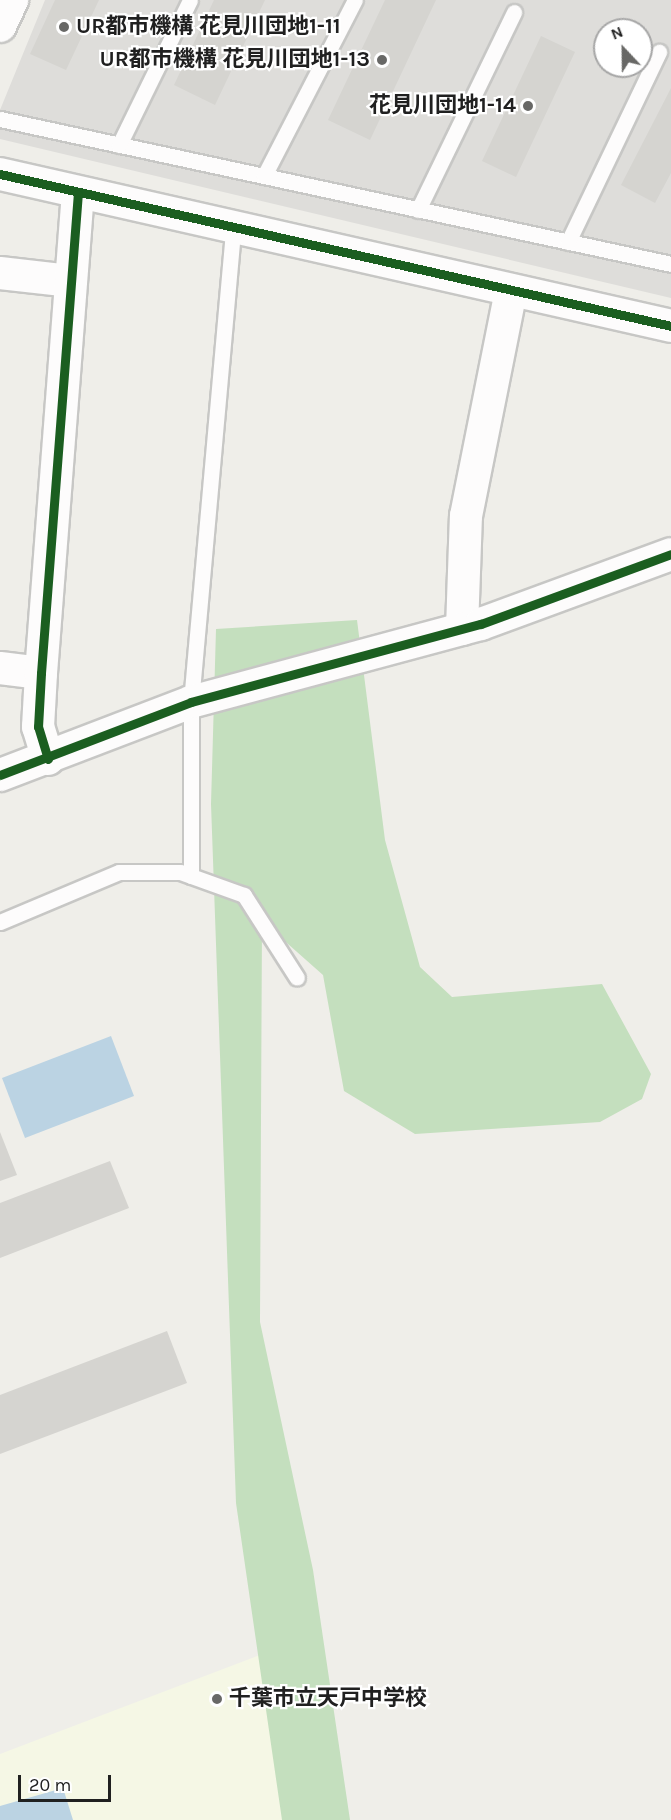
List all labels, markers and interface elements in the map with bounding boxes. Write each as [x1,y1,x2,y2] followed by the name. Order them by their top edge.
[76,14,341,40] place label: UR都市機構 花見川団地1-11
[593,18,653,78] north arrow
[57,20,71,34] marker: UR都市機構 花見川団地1-11
[608,22,626,44] text: N
[100,47,370,73] place label: UR都市機構 花見川団地1-13
[375,53,389,67] marker: UR都市機構 花見川団地1-13
[369,93,516,119] place label: 花見川団地1-14
[521,99,535,113] marker: 花見川団地1-14
[229,1686,427,1712] place label: 千葉市立天戸中学校
[210,1692,224,1706] marker: 千葉市立天戸中学校
[21,1763,114,1801] scale bar
[29,1774,71,1796] text: 20 m

